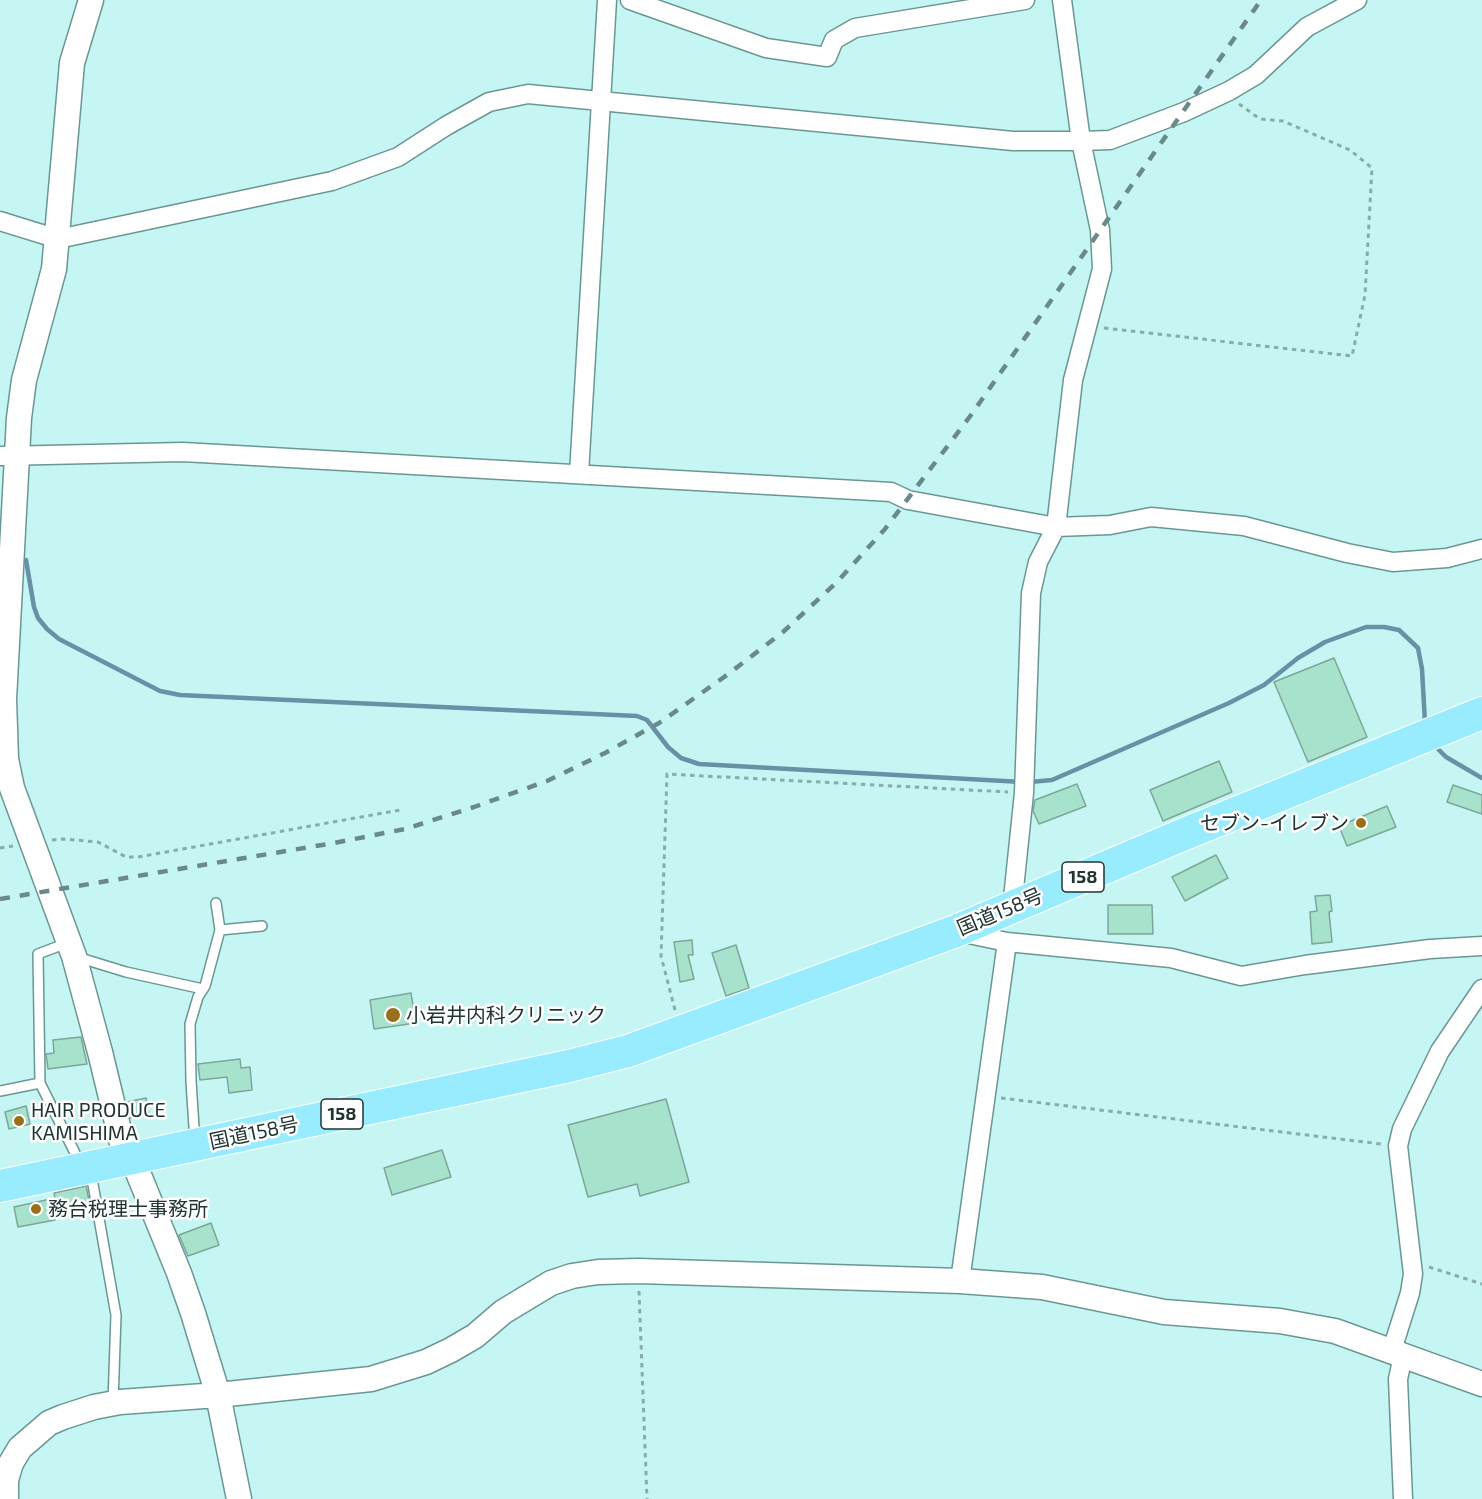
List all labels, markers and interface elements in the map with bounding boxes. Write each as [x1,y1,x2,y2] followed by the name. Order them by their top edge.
[1200,811,1349,835] place label: セブン-イレブン
[1354,816,1368,830] marker: セブン-イレブン
[1062,862,1104,892] road number: 158
[954,883,1046,941] street label: 国道158号
[406,1003,606,1027] place label: 小岩井内科クリニック
[384,1006,402,1024] marker: 小岩井内科クリニック
[31,1098,166,1145] place label: HAIR PRODUCE KAMISHIMA
[321,1099,363,1129] road number: 158
[207,1112,301,1154] street label: 国道158号
[12,1114,26,1128] marker: HAIR PRODUCE KAMISHIMA
[48,1197,208,1221] place label: 務台税理士事務所
[29,1202,43,1216] marker: 務台税理士事務所

